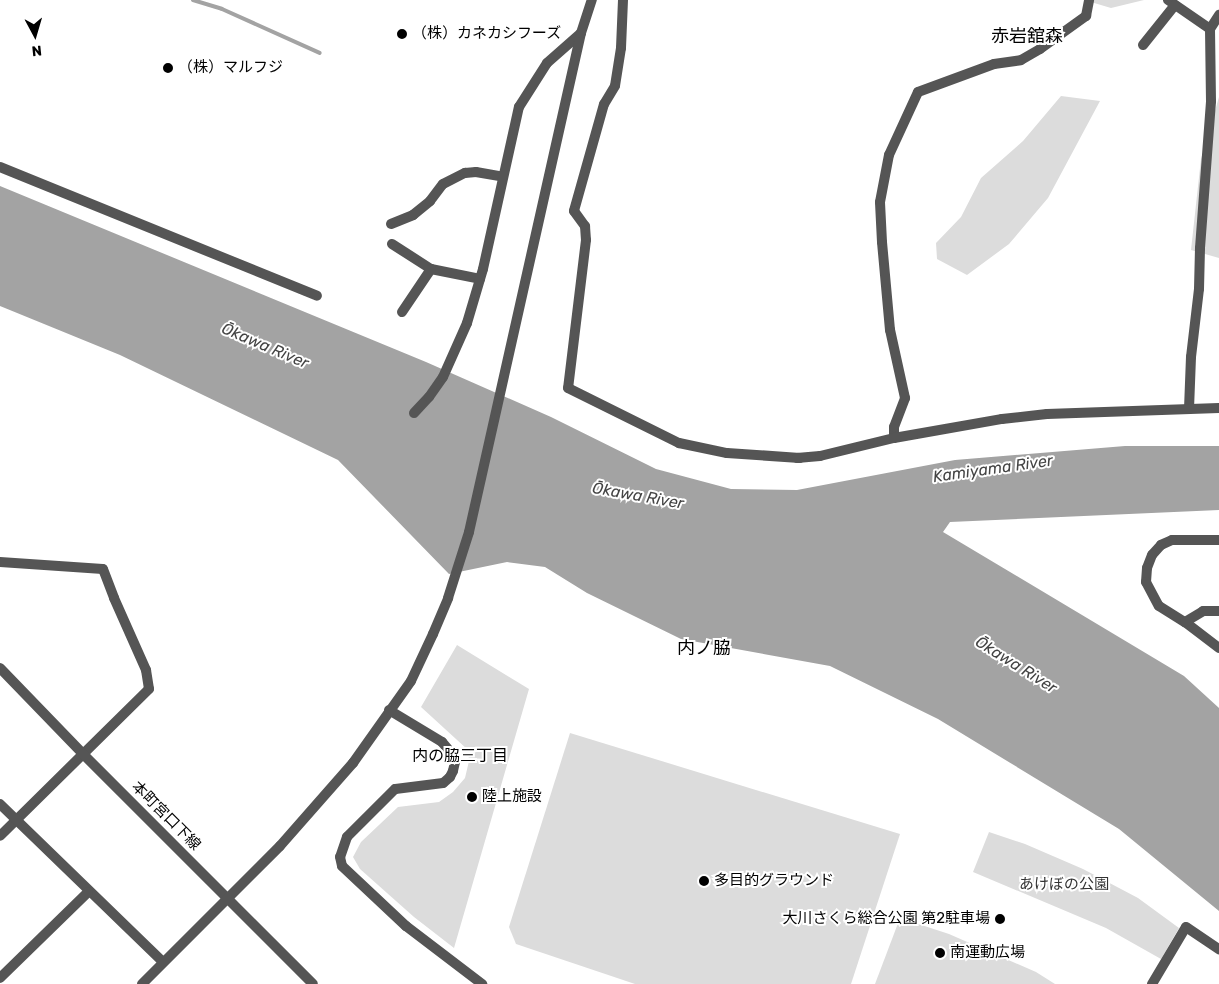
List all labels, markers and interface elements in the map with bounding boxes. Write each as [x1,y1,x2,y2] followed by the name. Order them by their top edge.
[10,10,60,60] north arrow
[412,25,562,43] place label: （株）カネカシフーズ
[991,25,1063,47] district label: 赤岩舘森
[396,28,408,40] marker: （株）カネカシフーズ
[31,41,43,59] text: N
[178,59,283,77] place label: （株）マルフジ
[162,62,174,74] marker: （株）マルフジ
[219,319,311,373] water label: Ōkawa River
[932,451,1054,487] water label: Kamiyama River
[591,479,685,513] water label: Ōkawa River
[972,632,1060,698] water label: Ōkawa River
[677,637,731,659] district label: 内ノ脇
[412,746,508,766] district label: 内の脇三丁目
[128,778,204,854] street label: 本町宮口下線
[482,788,542,806] place label: 陸上施設
[466,791,478,803] marker: 陸上施設
[714,872,834,890] place label: 多目的グラウンド
[698,875,710,887] marker: 多目的グラウンド
[1019,876,1109,894] park label: あけぼの公園
[783,910,990,928] place label: 大川さくら総合公園 第2駐車場
[994,913,1006,925] marker: 大川さくら総合公園 第2駐車場
[950,944,1025,962] place label: 南運動広場
[934,947,946,959] marker: 南運動広場

